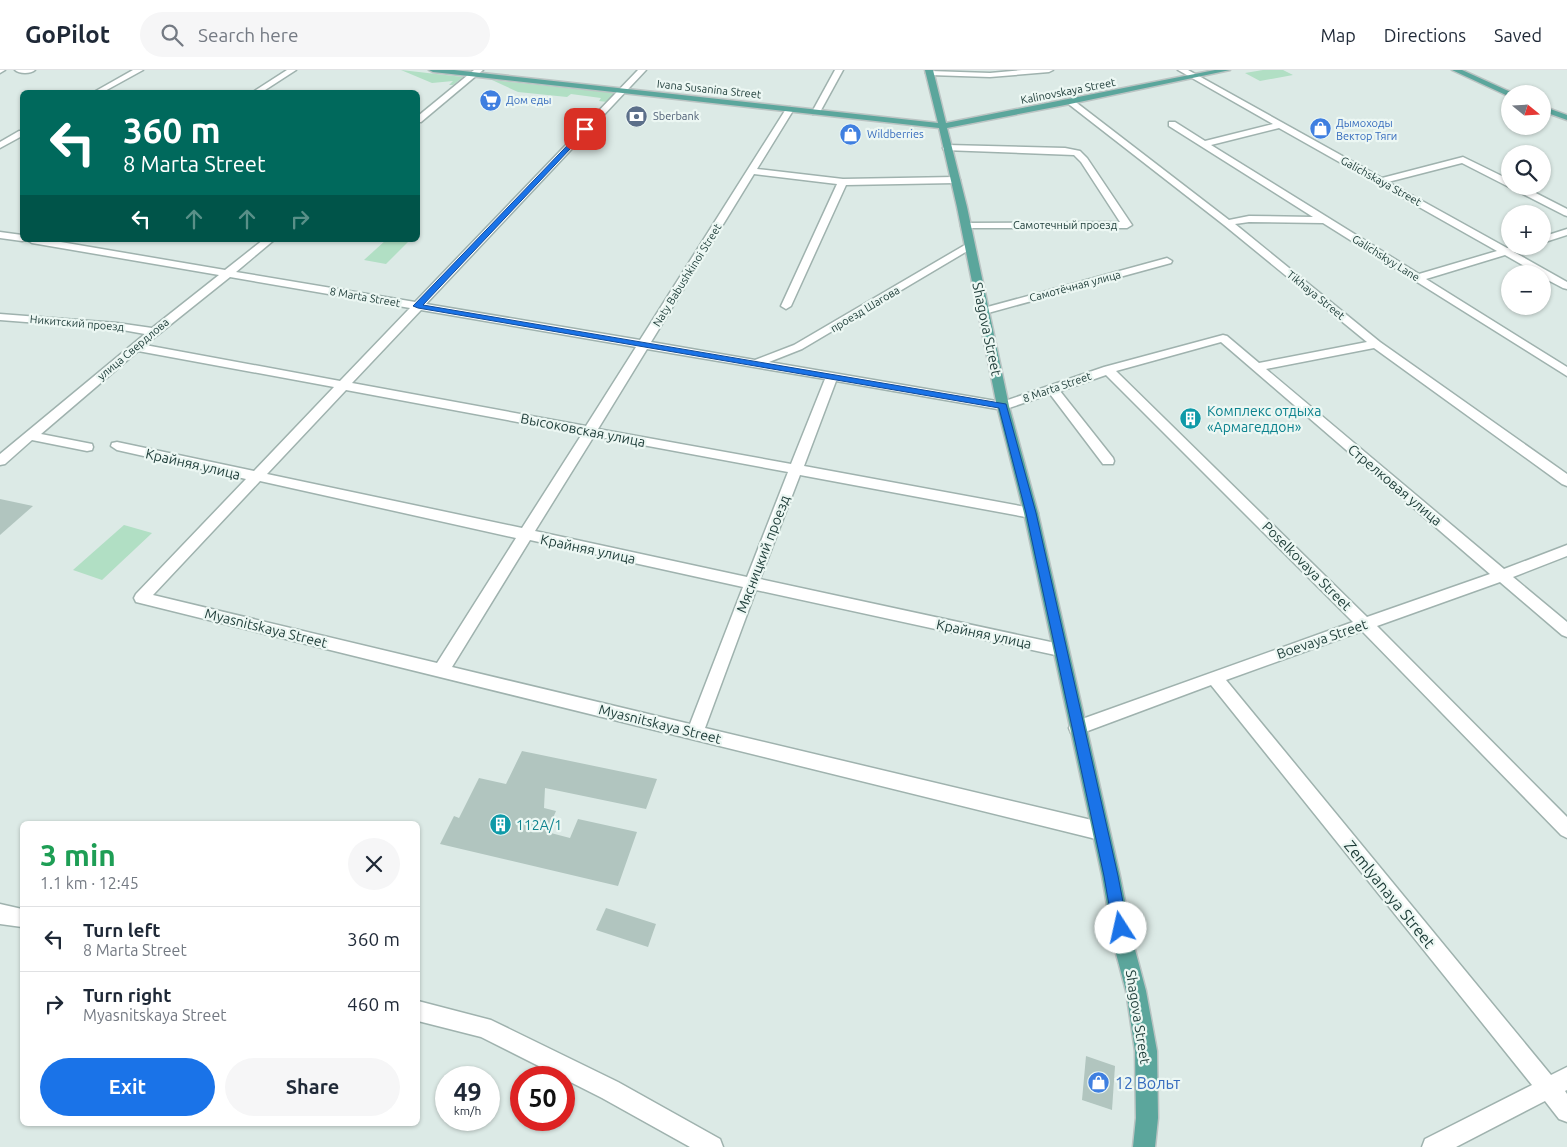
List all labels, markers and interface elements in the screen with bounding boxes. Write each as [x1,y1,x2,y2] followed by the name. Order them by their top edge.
[140,12,490,57] search box
[25,21,110,48] text: GoPilot
[158,21,186,49] icon: search
[198,24,298,46] text: Search here
[1320,25,1356,45] text: Map
[1384,25,1466,45] text: Directions
[1494,25,1542,45] text: Saved
[1020,76,1117,106] street label: Kalinovskaya Street
[656,78,762,101] street label: Ivana Susanina Street
[1501,85,1551,135] north arrow
[1501,85,1551,315] map controls
[478,88,502,112] supermarket icon: Дом еды
[506,94,551,106] place label: Дом еды
[625,104,649,128] bank icon: Sberbank
[564,108,606,150] pin
[40,110,105,175] icon: left
[123,110,221,150] text: 360 m
[653,110,700,122] place label: Sberbank
[571,115,599,143] icon: arrive
[1308,117,1332,141] shop icon: Дымоходы Вектор Тяги
[1336,117,1397,142] place label: Дымоходы Вектор Тяги
[839,122,863,146] shop icon: Wildberries
[867,128,924,140] place label: Wildberries
[1501,145,1551,195] button: search
[123,151,266,176] text: 8 Marta Street
[1339,154,1424,208] street label: Galichskaya Street
[127,205,155,233] icon: left
[180,205,208,233] icon: ahead
[233,205,261,233] icon: ahead
[286,205,314,233] icon: right
[1501,205,1551,255] button: +
[1013,219,1118,231] street label: Самотечный проезд
[650,221,724,329] street label: Naty Babushkinoi Street
[1350,232,1422,284] street label: Galichskyy Lane
[1501,265,1551,315] button: −
[1028,268,1122,304] street label: Самотёчная улица
[1285,268,1348,322] street label: Tikhaya Street
[969,281,1005,378] street label: Shagova Street
[828,284,902,334] street label: проезд Шагова
[329,285,402,309] street label: 8 Marta Street
[29,313,125,333] street label: Никитский проезд
[95,316,171,382] street label: улица Свердлова
[1021,370,1093,404] street label: 8 Marta Street
[1207,403,1321,435] place label: Комплекс отдыха «Армагеддон»
[1179,407,1203,431] building icon: Комплекс отдыха «Армагеддон»
[519,410,647,450] street label: Высоковская улица
[1345,441,1445,529] street label: Стрелковая улица
[144,445,242,483] street label: Крайняя улица
[733,493,793,615] street label: Мясницкий проезд
[1259,518,1355,614] street label: Poselkovaya Street
[539,531,637,567] street label: Крайняя улица
[203,605,329,651] street label: Myasnitskaya Street
[935,616,1033,652] street label: Крайняя улица
[1274,616,1370,662] street label: Boevaya Street
[597,701,723,747] street label: Myasnitskaya Street
[488,813,512,837] building icon: 112А/1
[516,817,562,833] place label: 112А/1
[1341,837,1439,952] street label: Zemlyanaya Street
[40,838,116,872] text: 3 min
[348,838,400,890] button: close
[40,874,139,892] text: 1.1 km · 12:45
[1094,901,1146,953] position arrow
[83,919,161,941] text: Turn left
[40,925,68,953] icon: left
[347,928,400,950] text: 360 m
[83,941,187,959] text: 8 Marta Street
[1123,969,1153,1066] street label: Shagova Street
[83,984,171,1006] text: Turn right
[40,990,68,1018] icon: right
[347,993,400,1015] text: 460 m
[83,1006,227,1024] text: Myasnitskaya Street
[40,1058,215,1116] button: Exit
[225,1058,400,1116] button: Share
[510,1066,575,1131] speed limit sign: 50
[1087,1071,1111,1095] shop icon: 12 Вольт
[1115,1074,1180,1092] place label: 12 Вольт
[453,1078,482,1106] text: 49
[454,1104,481,1117] text: km/h

